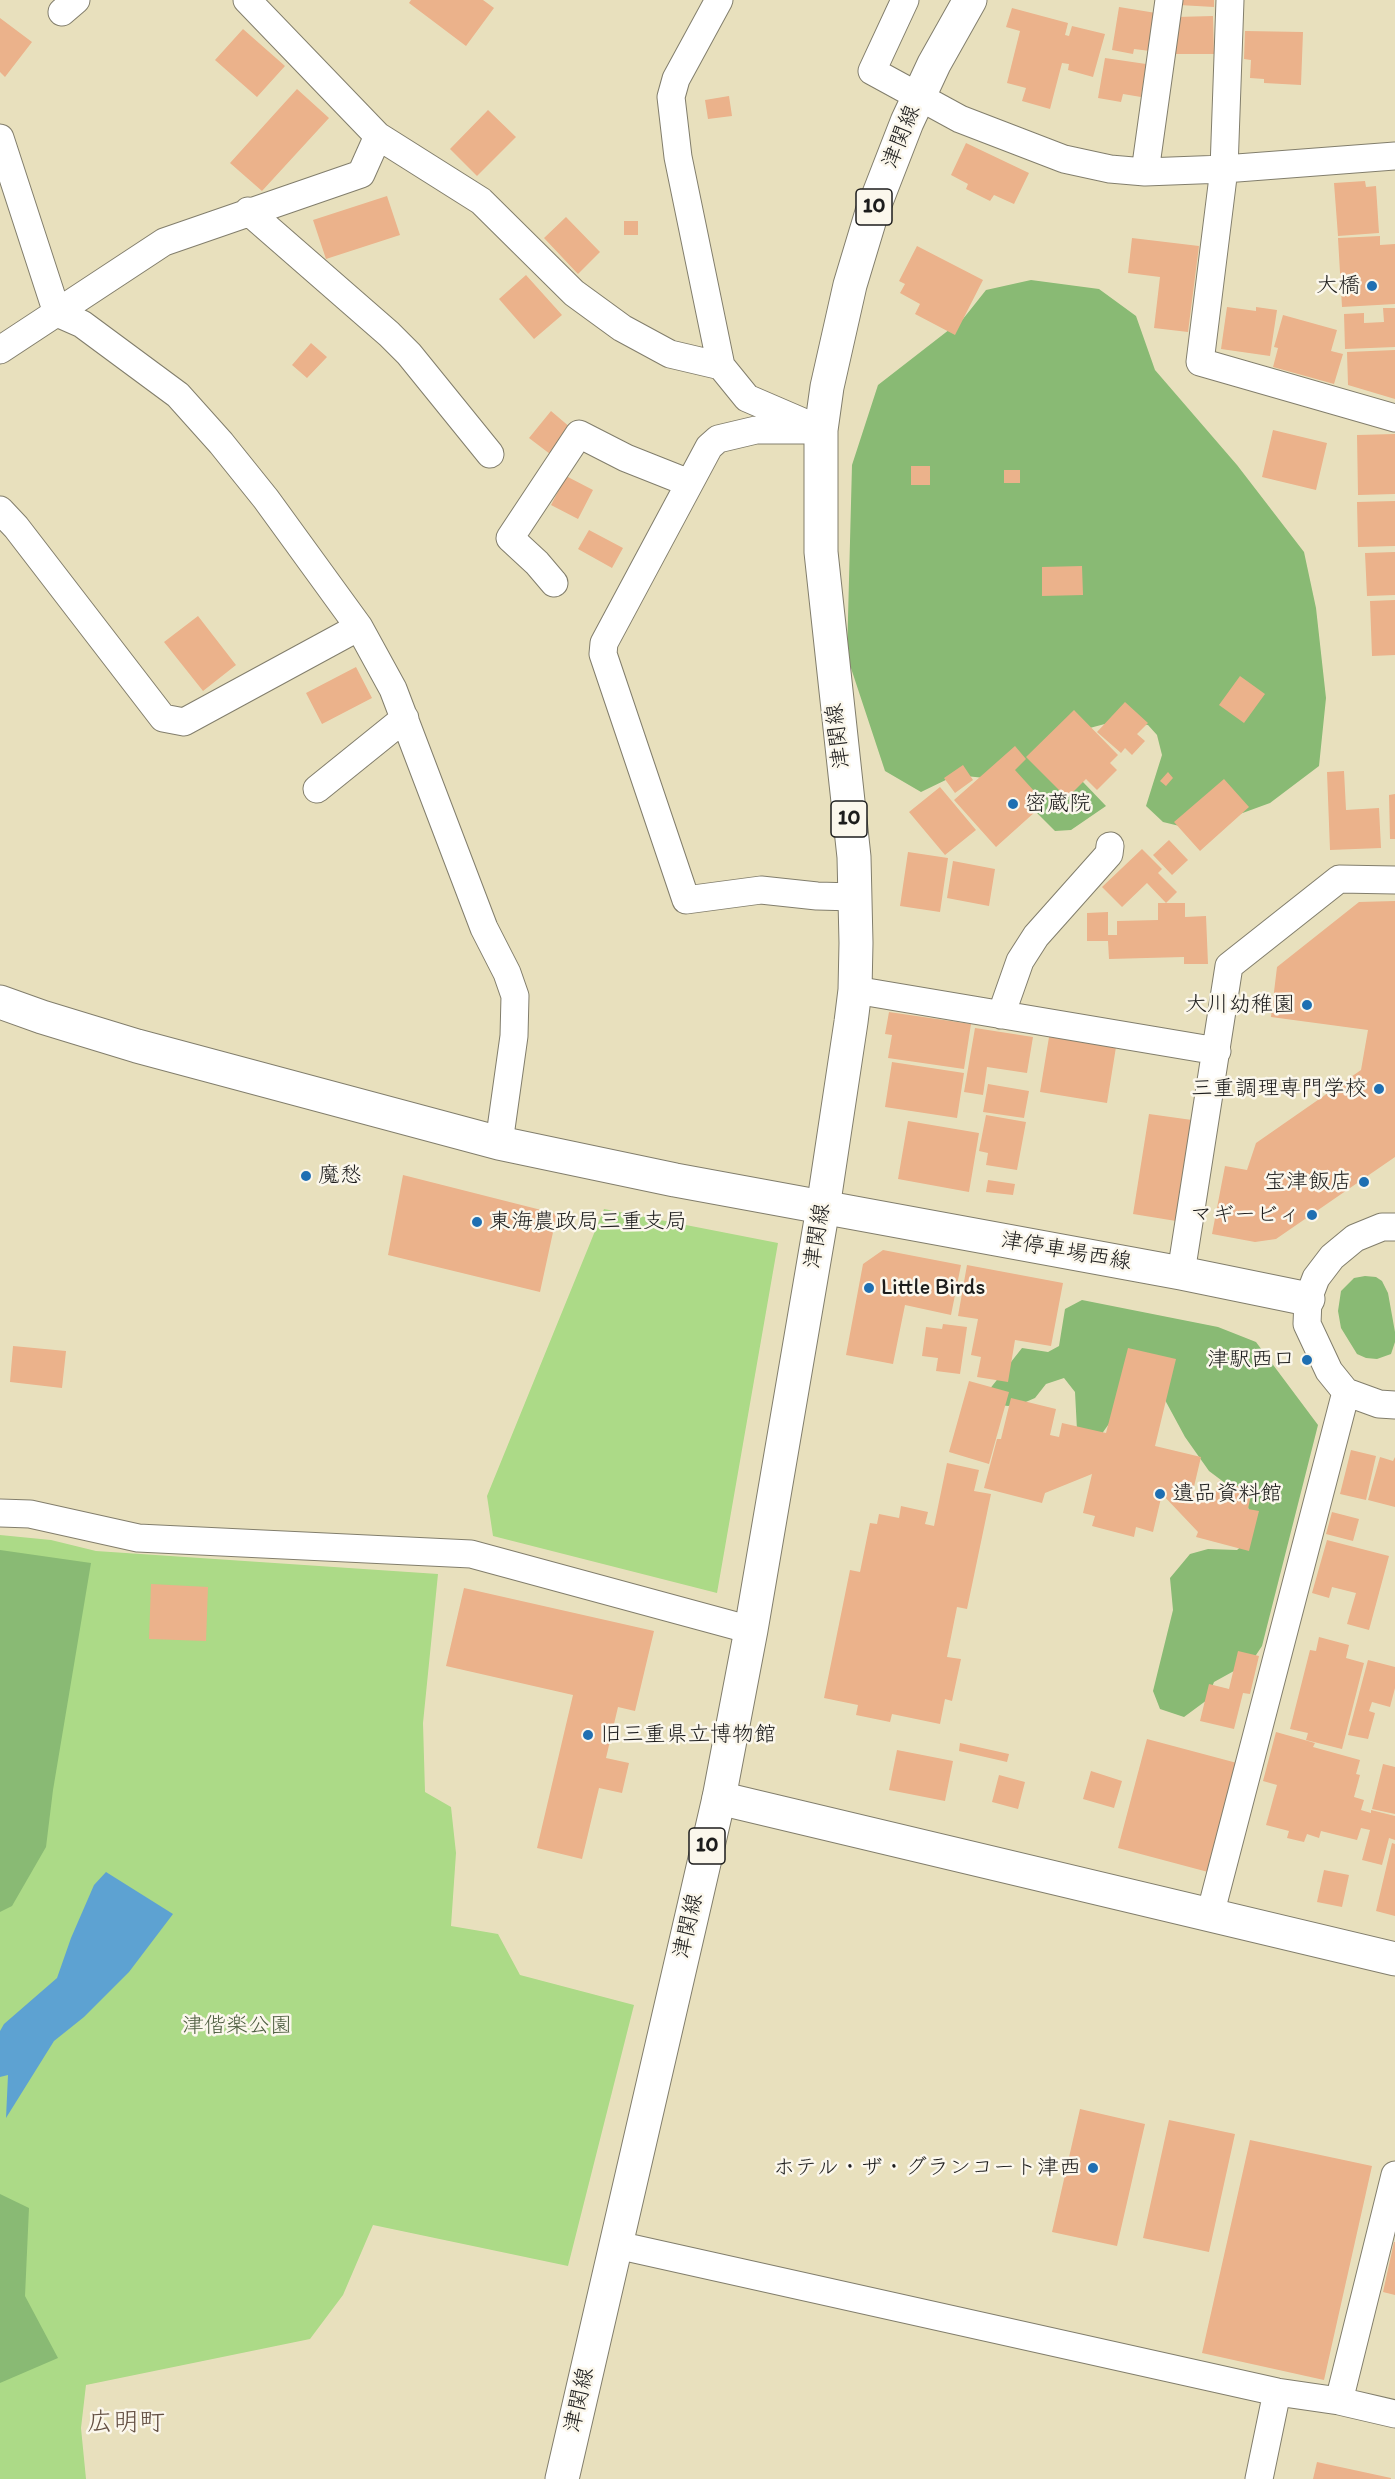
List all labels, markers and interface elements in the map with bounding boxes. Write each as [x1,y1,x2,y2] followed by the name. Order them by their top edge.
[877,101,927,173] street label: 津関線
[856,189,892,225] road number: 10
[1316,273,1360,299] place label: 大橋
[1365,279,1379,293] marker: 大橋
[822,702,856,770] street label: 津関線
[1025,791,1091,817] place label: 密蔵院
[1006,797,1020,811] marker: 密蔵院
[831,801,867,837] road number: 10
[1185,992,1295,1018] place label: 大川幼稚園
[1300,998,1314,1012] marker: 大川幼稚園
[1191,1076,1367,1102] place label: 三重調理専門学校
[1372,1082,1386,1096] marker: 三重調理専門学校
[318,1163,362,1189] place label: 魔愁
[299,1169,313,1183] marker: 魔愁
[1264,1169,1352,1195] place label: 宝津飯店
[1357,1175,1371,1189] marker: 宝津飯店
[800,1201,836,1271] street label: 津関線
[1190,1202,1300,1228] place label: マギービィ
[1305,1208,1319,1222] marker: マギービィ
[489,1209,687,1235] place label: 東海農政局三重支局
[470,1215,484,1229] marker: 東海農政局三重支局
[999,1228,1133,1276] street label: 津停車場西線
[881,1275,985,1301] place label: Little Birds
[862,1281,876,1295] marker: Little Birds
[1207,1347,1295,1373] place label: 津駅西口
[1300,1353,1314,1367] marker: 津駅西口
[1172,1481,1282,1507] place label: 遺品資料館
[1153,1487,1167,1501] marker: 遺品資料館
[600,1722,776,1748] place label: 旧三重県立博物館
[581,1728,595,1742] marker: 旧三重県立博物館
[689,1828,725,1864] road number: 10
[669,1891,709,1961] street label: 津関線
[182,2013,292,2039] park label: 津偕楽公園
[773,2155,1081,2181] place label: ホテル・ザ・グランコート津西
[1086,2161,1100,2175] marker: ホテル・ザ・グランコート津西
[560,2365,600,2435] street label: 津関線
[87,2407,165,2439] district label: 広明町

